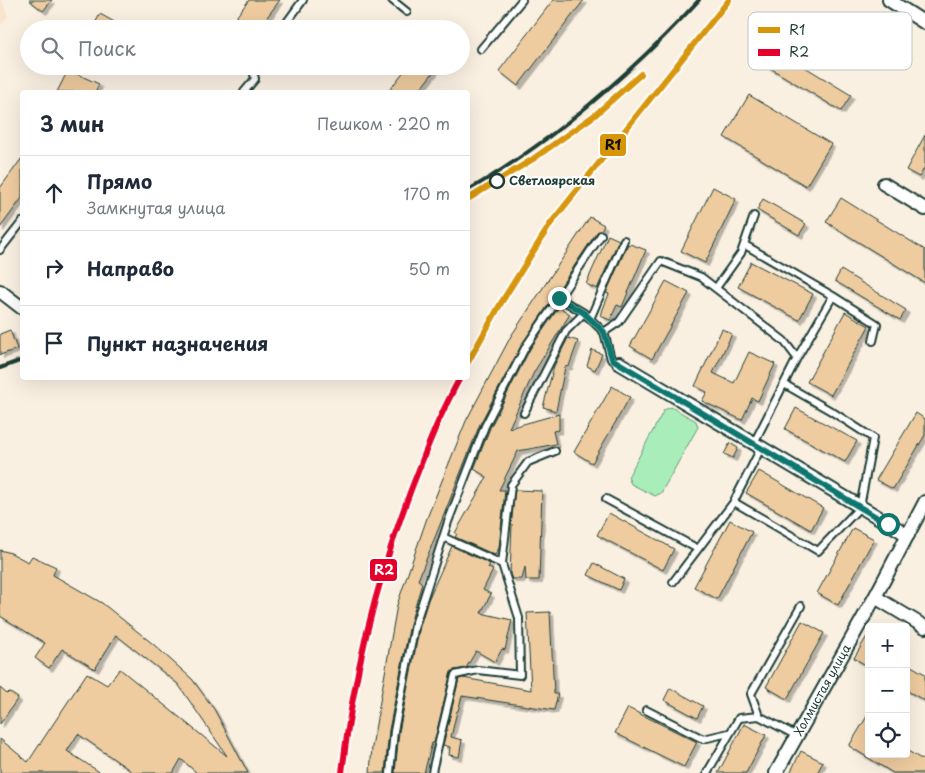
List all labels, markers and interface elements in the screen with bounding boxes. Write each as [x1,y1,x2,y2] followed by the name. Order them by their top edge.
[748,12,912,70] legend
[789,19,805,40] text: R1
[20,20,470,75] search box
[38,34,66,62] icon: search
[78,34,136,62] text: Поиск
[789,41,809,62] text: R2
[40,107,104,139] text: 3 мин
[317,111,450,135] text: Пешком · 220 m
[599,133,627,157] line badge: R1
[605,134,622,155] text: R1
[87,167,152,195] text: Прямо
[509,171,595,189] place label: Светлоярская
[489,173,505,189] marker: Светлоярская
[40,179,68,207] icon: ahead
[404,181,450,205] text: 170 m
[87,195,225,219] text: Замкнутая улица
[40,254,68,282] icon: right
[87,254,174,282] text: Направо
[409,256,450,280] text: 50 m
[548,287,571,310] route end
[40,329,68,357] icon: arrive
[87,329,268,357] text: Пункт назначения
[877,513,900,536] route start
[369,558,398,582] line badge: R2
[374,559,394,580] text: R2
[865,623,910,758] map controls
[865,623,910,668] button: +
[789,640,855,739] street label: Холмистая улица
[865,668,910,713] button: −
[865,713,910,758] button: locate

